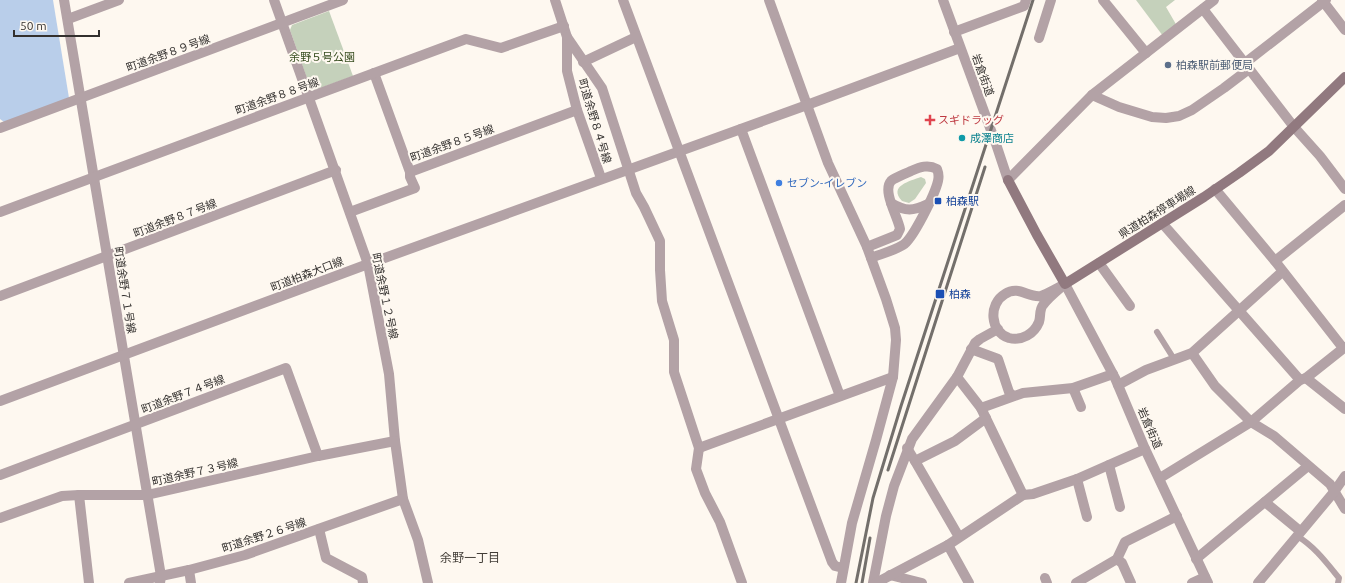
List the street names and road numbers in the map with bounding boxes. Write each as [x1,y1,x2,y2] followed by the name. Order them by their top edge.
[125,32,211,74] street label: 町道余野８９号線
[970,52,996,98] street label: 岩倉街道
[234,75,320,117] street label: 町道余野８８号線
[576,77,614,165] street label: 町道余野８４号線
[409,122,495,164] street label: 町道余野８５号線
[1117,184,1197,240] street label: 県道柏森停車場線
[132,197,218,239] street label: 町道余野８７号線
[112,246,138,334] street label: 町道余野７１号線
[370,252,400,340] street label: 町道余野１２号線
[269,255,345,293] street label: 町道柏森大口線
[140,373,226,415] street label: 町道余野７４号線
[1136,405,1164,451] street label: 岩倉街道
[151,456,239,488] street label: 町道余野７３号線
[220,516,308,554] street label: 町道余野２６号線

